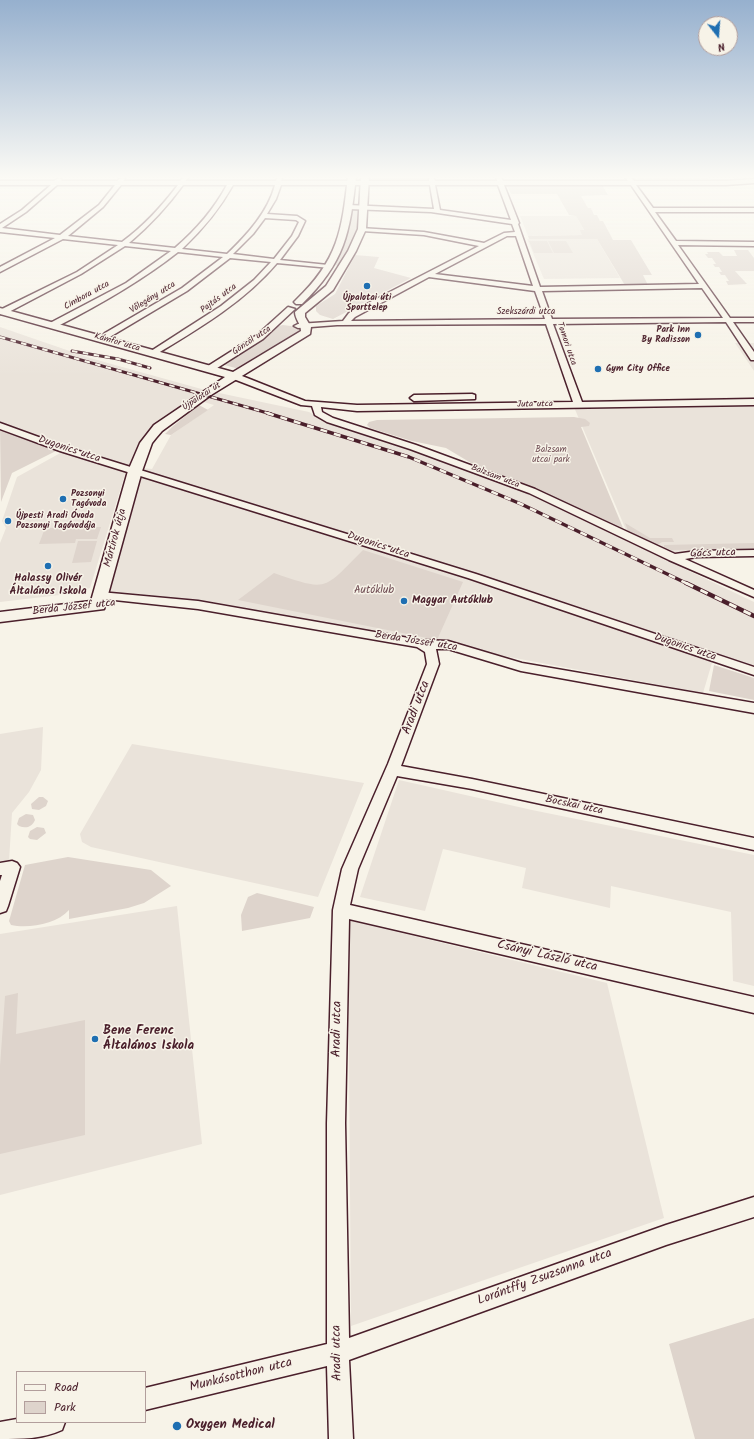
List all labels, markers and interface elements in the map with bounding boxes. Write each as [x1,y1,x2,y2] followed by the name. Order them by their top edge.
[698,16,738,56] north arrow
[715,37,727,56] text: N
[62,279,112,313] street label: Cimbora utca
[128,280,178,316] street label: Vőlegény utca
[362,281,372,291] marker: Újpalotai úti Sporttelep
[199,282,239,316] street label: Pajtás utca
[343,293,391,314] place label: Újpalotai úti Sporttelep
[497,307,555,317] street label: Szekszárdi utca
[554,321,578,367] street label: Tomori utca
[231,324,273,358] street label: Göncöl utca
[642,325,690,346] place label: Park Inn By Radisson
[693,330,703,340] marker: Park Inn By Radisson
[93,331,141,355] street label: Kámfor utca
[593,364,603,374] marker: Gym City Office
[606,364,670,374] place label: Gym City Office
[181,381,223,413] street label: Újpalotai út
[517,399,553,411] street label: Juta utca
[36,434,102,466] street label: Dugonics utca
[532,445,570,466] park label: Balzsam utcai park
[469,463,521,491] street label: Balzsam utca
[71,489,106,510] place label: Pozsonyi Tagóvoda
[58,494,68,504] marker: Pozsonyi Tagóvoda
[102,507,130,569] street label: Mártírok útja
[16,511,95,532] place label: Újpesti Aradi Óvoda Pozsonyi Tagóvodája
[3,516,13,526] marker: Újpesti Aradi Óvoda Pozsonyi Tagóvodája
[345,530,411,562] street label: Dugonics utca
[690,547,736,561] street label: Gács utca
[43,561,53,571] marker: Halassy Olivér Általános Iskola
[9,572,87,598] place label: Halassy Olivér Általános Iskola
[354,584,394,598] park label: Autóklub
[412,594,493,608] place label: Magyar Autóklub
[399,596,409,606] marker: Magyar Autóklub
[32,597,116,619] street label: Berda József utca
[374,629,458,655] street label: Berda József utca
[652,631,718,665] street label: Dugonics utca
[400,679,434,737] street label: Aradi utca
[544,793,604,819] street label: Bocskai utca
[495,938,599,976] street label: Csányi László utca
[330,1001,346,1057] street label: Aradi utca
[103,1024,194,1055] place label: Bene Ferenc Általános Iskola
[90,1034,100,1044] marker: Bene Ferenc Általános Iskola
[476,1246,614,1310] street label: Lorántffy Zsuzsanna utca
[330,1325,346,1381] street label: Aradi utca
[188,1356,294,1396] street label: Munkásotthon utca
[16,1371,146,1423] legend
[54,1378,78,1397] text: Road
[54,1398,76,1417] text: Park
[186,1418,275,1434] place label: Oxygen Medical
[171,1420,183,1432] marker: Oxygen Medical

